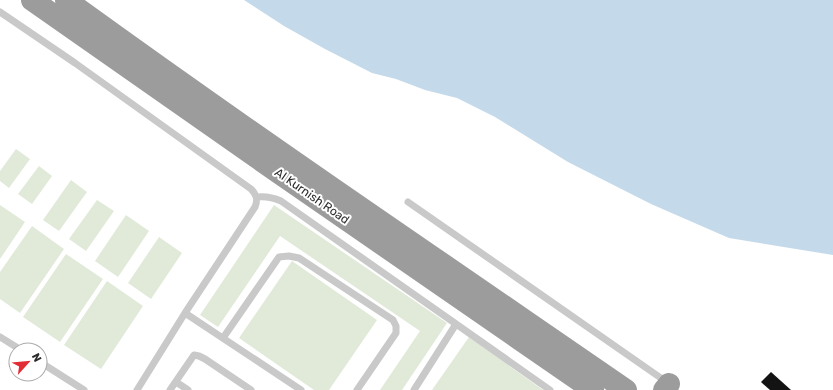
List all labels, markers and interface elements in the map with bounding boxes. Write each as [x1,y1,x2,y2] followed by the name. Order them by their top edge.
[272,165,352,227] street label: Al Kurnish Road
[8,342,48,382] north arrow
[29,351,44,364] text: N

